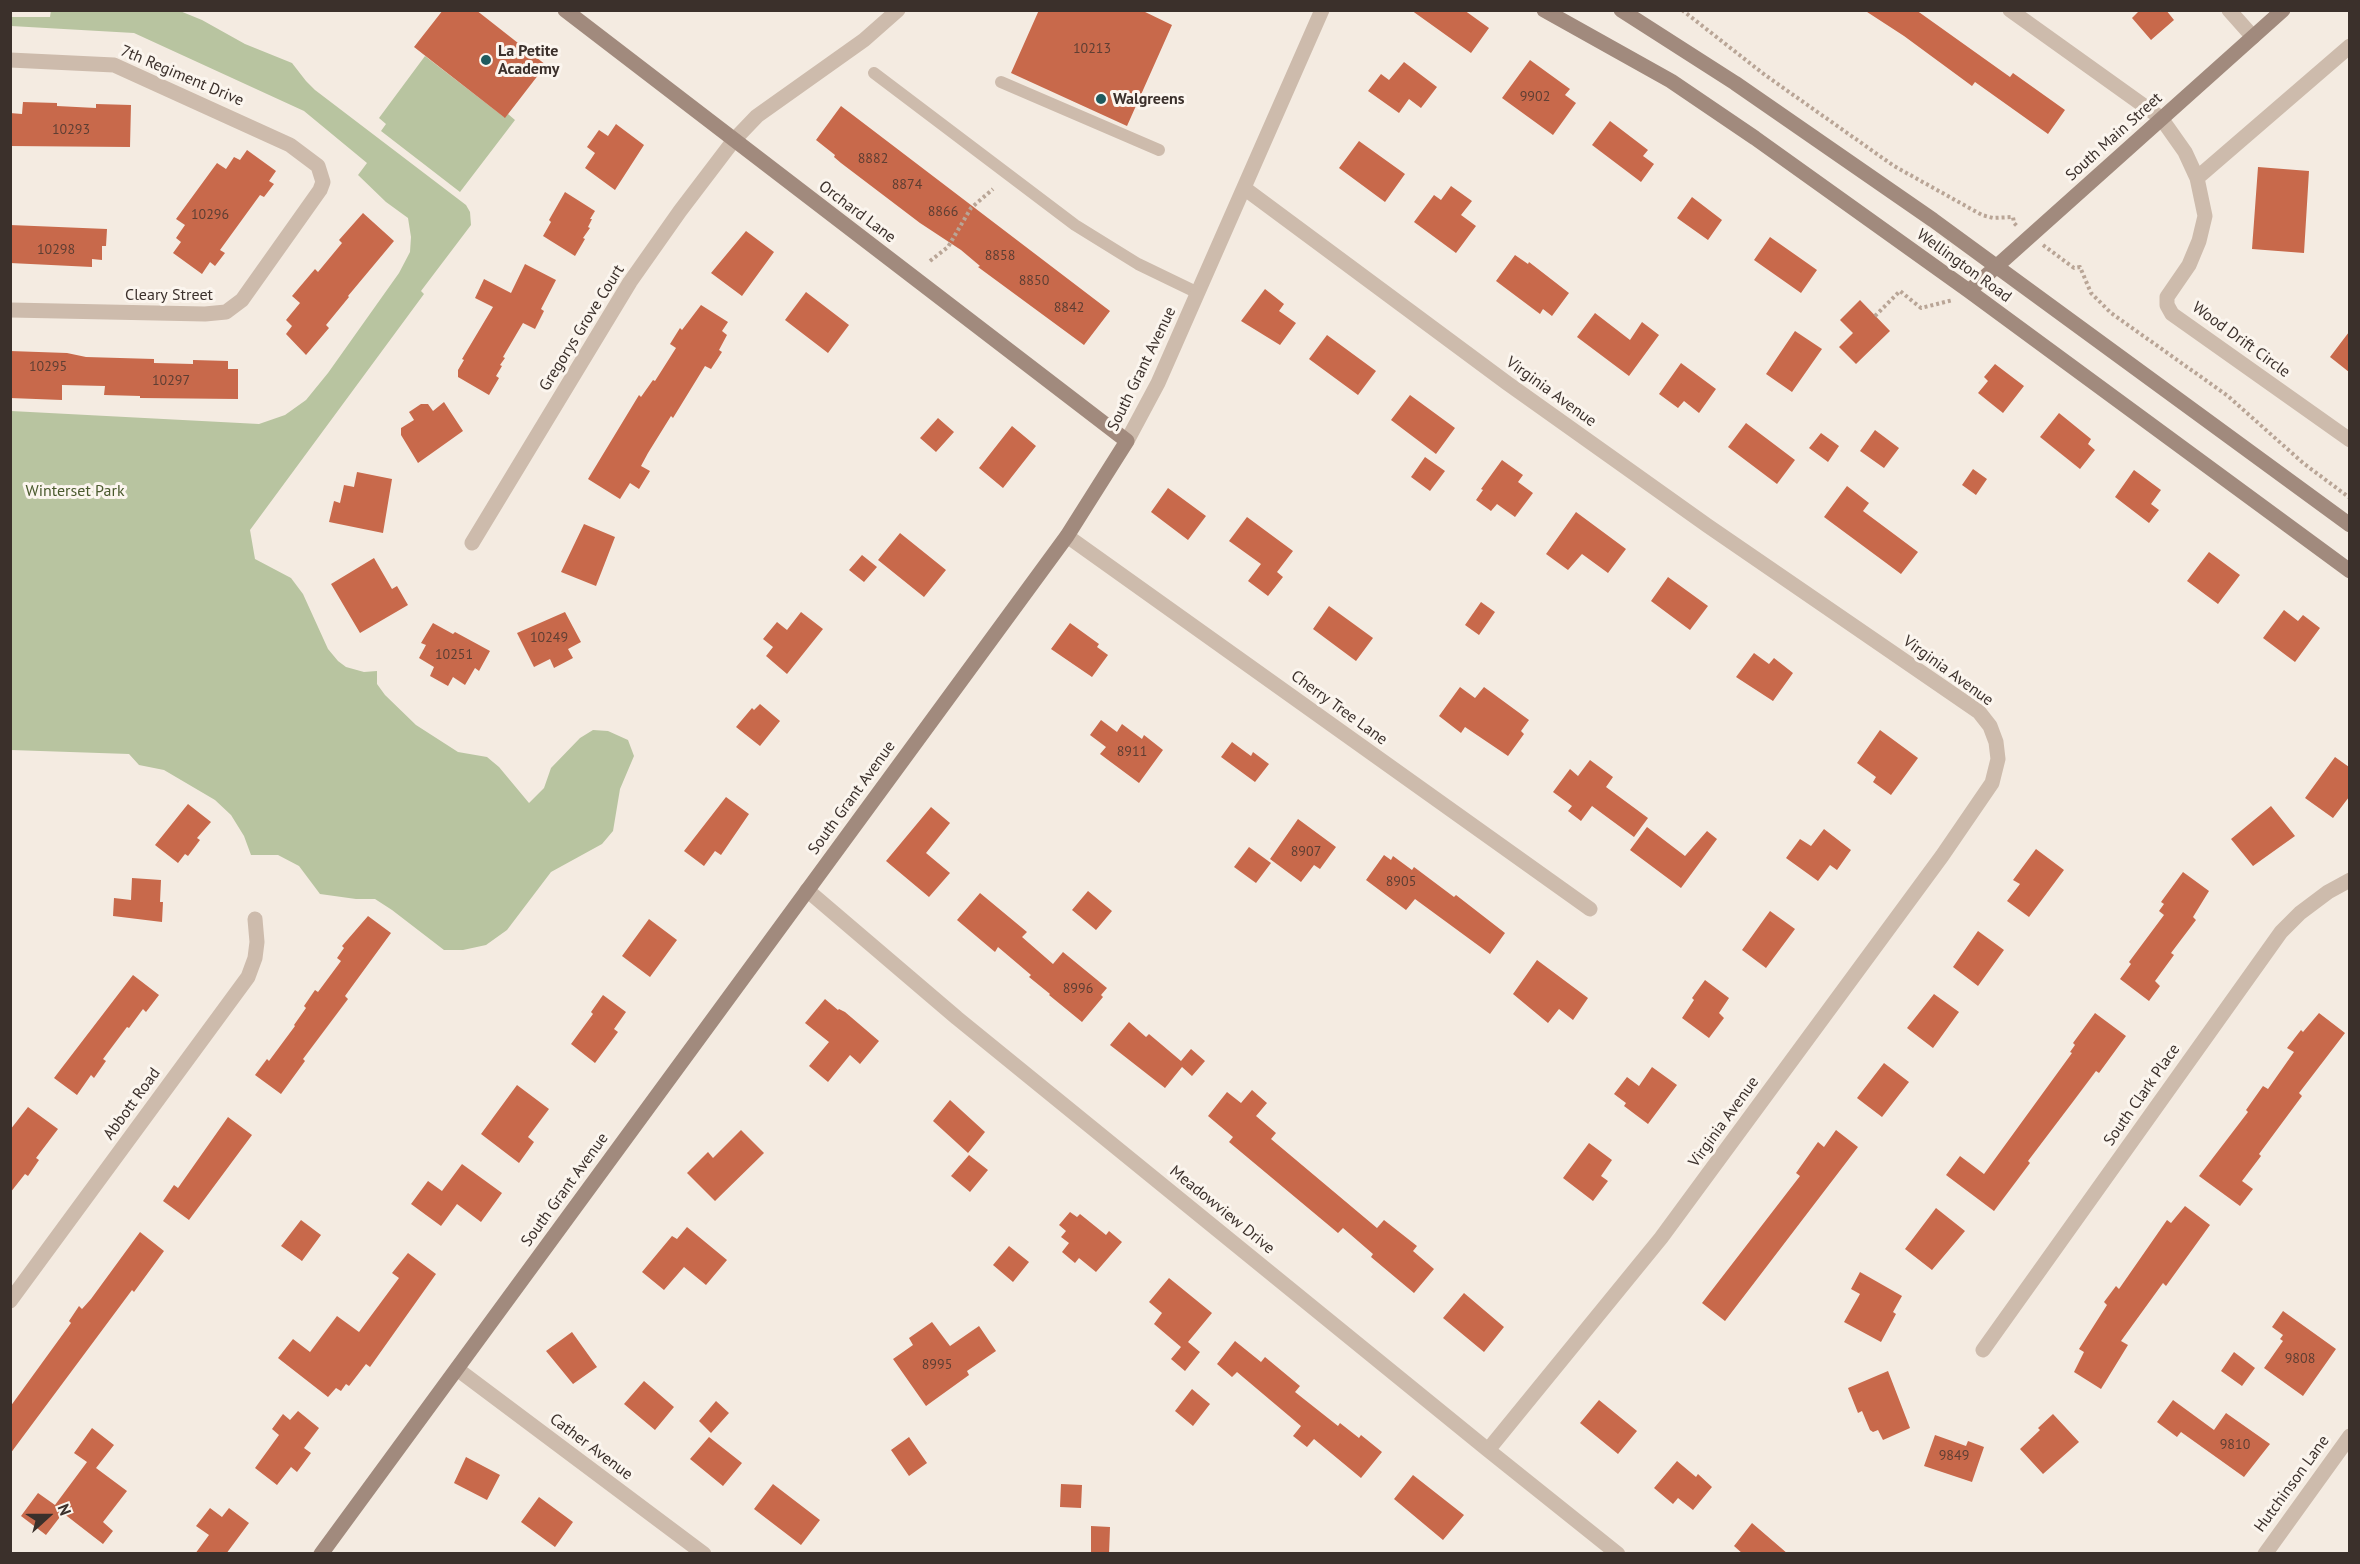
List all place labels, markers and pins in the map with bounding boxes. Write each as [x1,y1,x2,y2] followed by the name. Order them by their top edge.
[498,41,560,79] place label: La Petite Academy
[479,53,493,67] marker: La Petite Academy
[1113,89,1185,109] place label: Walgreens
[1094,92,1108,106] marker: Walgreens

